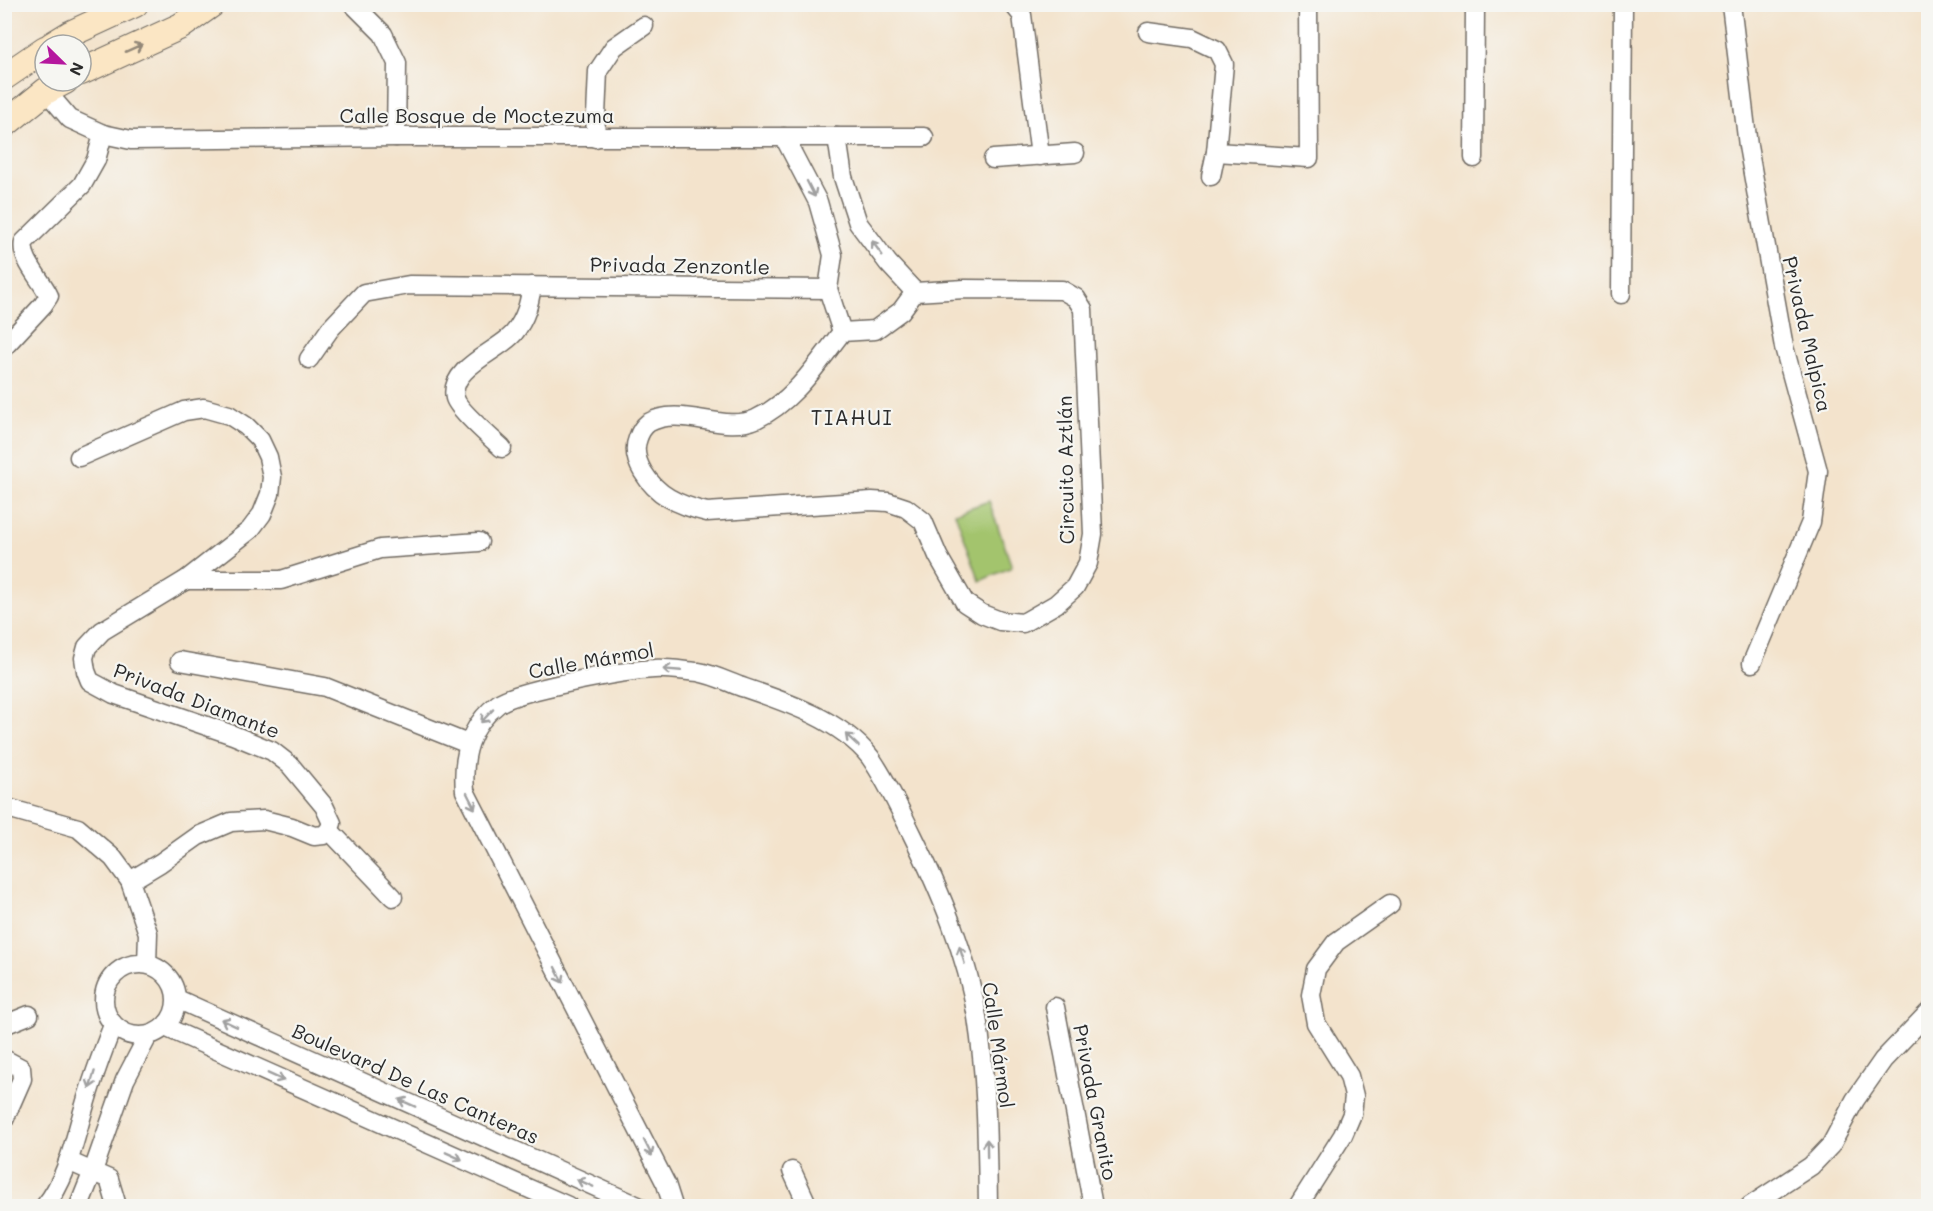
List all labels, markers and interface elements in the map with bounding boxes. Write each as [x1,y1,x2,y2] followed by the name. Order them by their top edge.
[33,33,93,93] north arrow
[125,41,143,53] one-way arrow
[65,59,89,79] text: N
[340,102,614,128] street label: Calle Bosque de Moctezuma
[806,179,817,197] one-way arrow
[870,241,883,257] one-way arrow
[590,250,770,280] street label: Privada Zenzontle
[1777,254,1839,414] street label: Privada Malpica
[1051,395,1079,545] street label: Circuito Aztlán
[811,403,893,430] district label: TIAHUI
[526,636,656,684] street label: Calle Mármol
[110,656,284,744] street label: Privada Diamante
[663,664,683,675] one-way arrow
[480,708,494,723] one-way arrow
[844,733,859,747] one-way arrow
[465,792,477,810] one-way arrow
[956,946,967,965] one-way arrow
[554,965,566,983] one-way arrow
[977,980,1021,1110] street label: Calle Mármol
[221,1017,239,1029] one-way arrow
[288,1017,544,1149] street label: Boulevard De Las Canteras
[1068,1022,1124,1182] street label: Privada Granito
[86,1070,97,1089] one-way arrow
[266,1071,284,1083] one-way arrow
[398,1097,417,1108] one-way arrow
[643,1139,654,1157] one-way arrow
[982,1139,993,1159] one-way arrow
[444,1151,463,1162] one-way arrow
[576,1176,594,1187] one-way arrow

